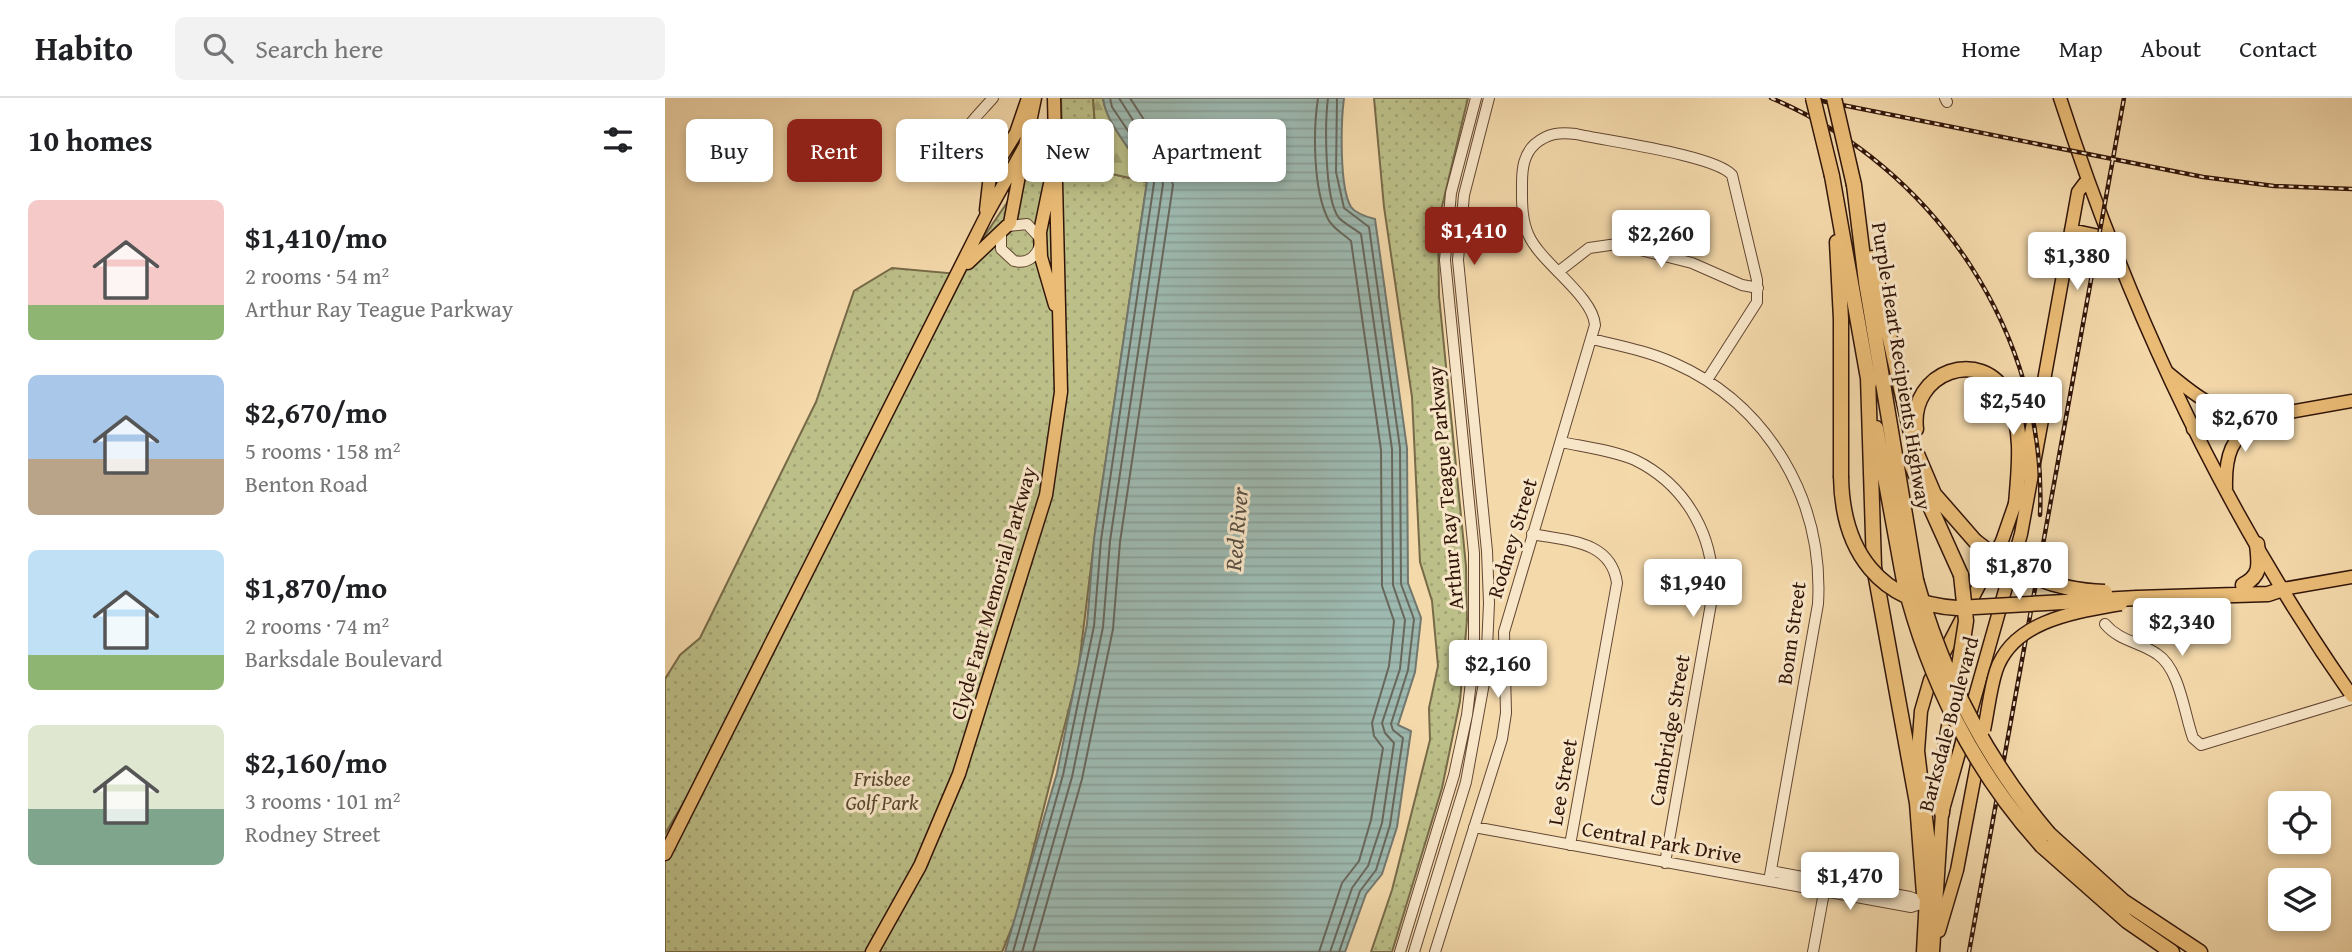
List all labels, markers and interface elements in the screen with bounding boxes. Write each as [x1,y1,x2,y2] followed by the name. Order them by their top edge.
[175,17,665,80] search box
[35,24,133,72] text: Habito
[199,29,237,67] icon: search
[255,29,383,68] text: Search here
[1962,31,2021,66] text: Home
[2059,31,2103,66] text: Map
[2141,31,2201,66] text: About
[2239,31,2317,66] text: Contact
[28,118,153,162] text: 10 homes
[686,119,773,182] chip: Buy
[787,119,882,182] chip: Rent
[896,119,1008,182] chip: Filters
[1022,119,1114,182] chip: New
[1128,119,1286,182] chip: Apartment
[599,121,637,159] icon: filters
[1417,208,1531,267] pin: $1,410
[1604,211,1718,270] pin: $2,260
[1441,213,1507,246] text: $1,410
[245,215,387,259] text: $1,410/mo
[1628,216,1694,249] text: $2,260
[1864,220,1940,513] street label: Purple Heart Recipients Highway
[84,228,168,312] icon: home
[2020,232,2134,292] pin: $1,380
[2044,238,2110,271] text: $1,380
[245,259,389,292] text: 2 rooms · 54 m²
[245,292,513,325] text: Arthur Ray Teague Parkway
[1419,364,1471,611] street label: Arthur Ray Teague Parkway
[1956,378,2070,437] pin: $2,540
[1980,383,2046,416] text: $2,540
[245,390,387,434] text: $2,670/mo
[2188,394,2302,454] pin: $2,670
[2212,400,2278,433] text: $2,670
[84,403,168,487] icon: home
[245,434,400,467] text: 5 rooms · 158 m²
[942,462,1044,723] street label: Clyde Fant Memorial Parkway
[245,467,368,500] text: Benton Road
[1479,474,1545,602] street label: Rodney Street
[1216,484,1256,573] water label: Red River
[1962,542,2076,602] pin: $1,870
[1986,548,2052,581] text: $1,870
[1636,560,1750,619] pin: $1,940
[245,565,387,609] text: $1,870/mo
[1660,565,1726,598] text: $1,940
[84,578,168,662] icon: home
[1768,579,1814,687] street label: Bonn Street
[2125,598,2239,658] pin: $2,340
[2149,604,2215,637] text: $2,340
[245,609,389,642] text: 2 rooms · 74 m²
[1910,632,1987,815] street label: Barksdale Boulevard
[1441,640,1555,700] pin: $2,160
[245,642,443,675] text: Barksdale Boulevard
[1465,646,1531,679] text: $2,160
[1640,651,1698,808] street label: Cambridge Street
[1539,736,1585,828] street label: Lee Street
[245,740,387,784] text: $2,160/mo
[84,753,168,837] icon: home
[846,763,919,818] park label: Frisbee Golf Park
[245,784,400,817] text: 3 rooms · 101 m²
[2268,791,2331,931] map controls
[2268,791,2331,854] button: locate
[1580,813,1744,871] street label: Central Park Drive
[245,817,381,850] text: Rodney Street
[1793,852,1907,912] pin: $1,470
[1817,858,1883,891] text: $1,470
[2268,868,2331,931] button: layers

